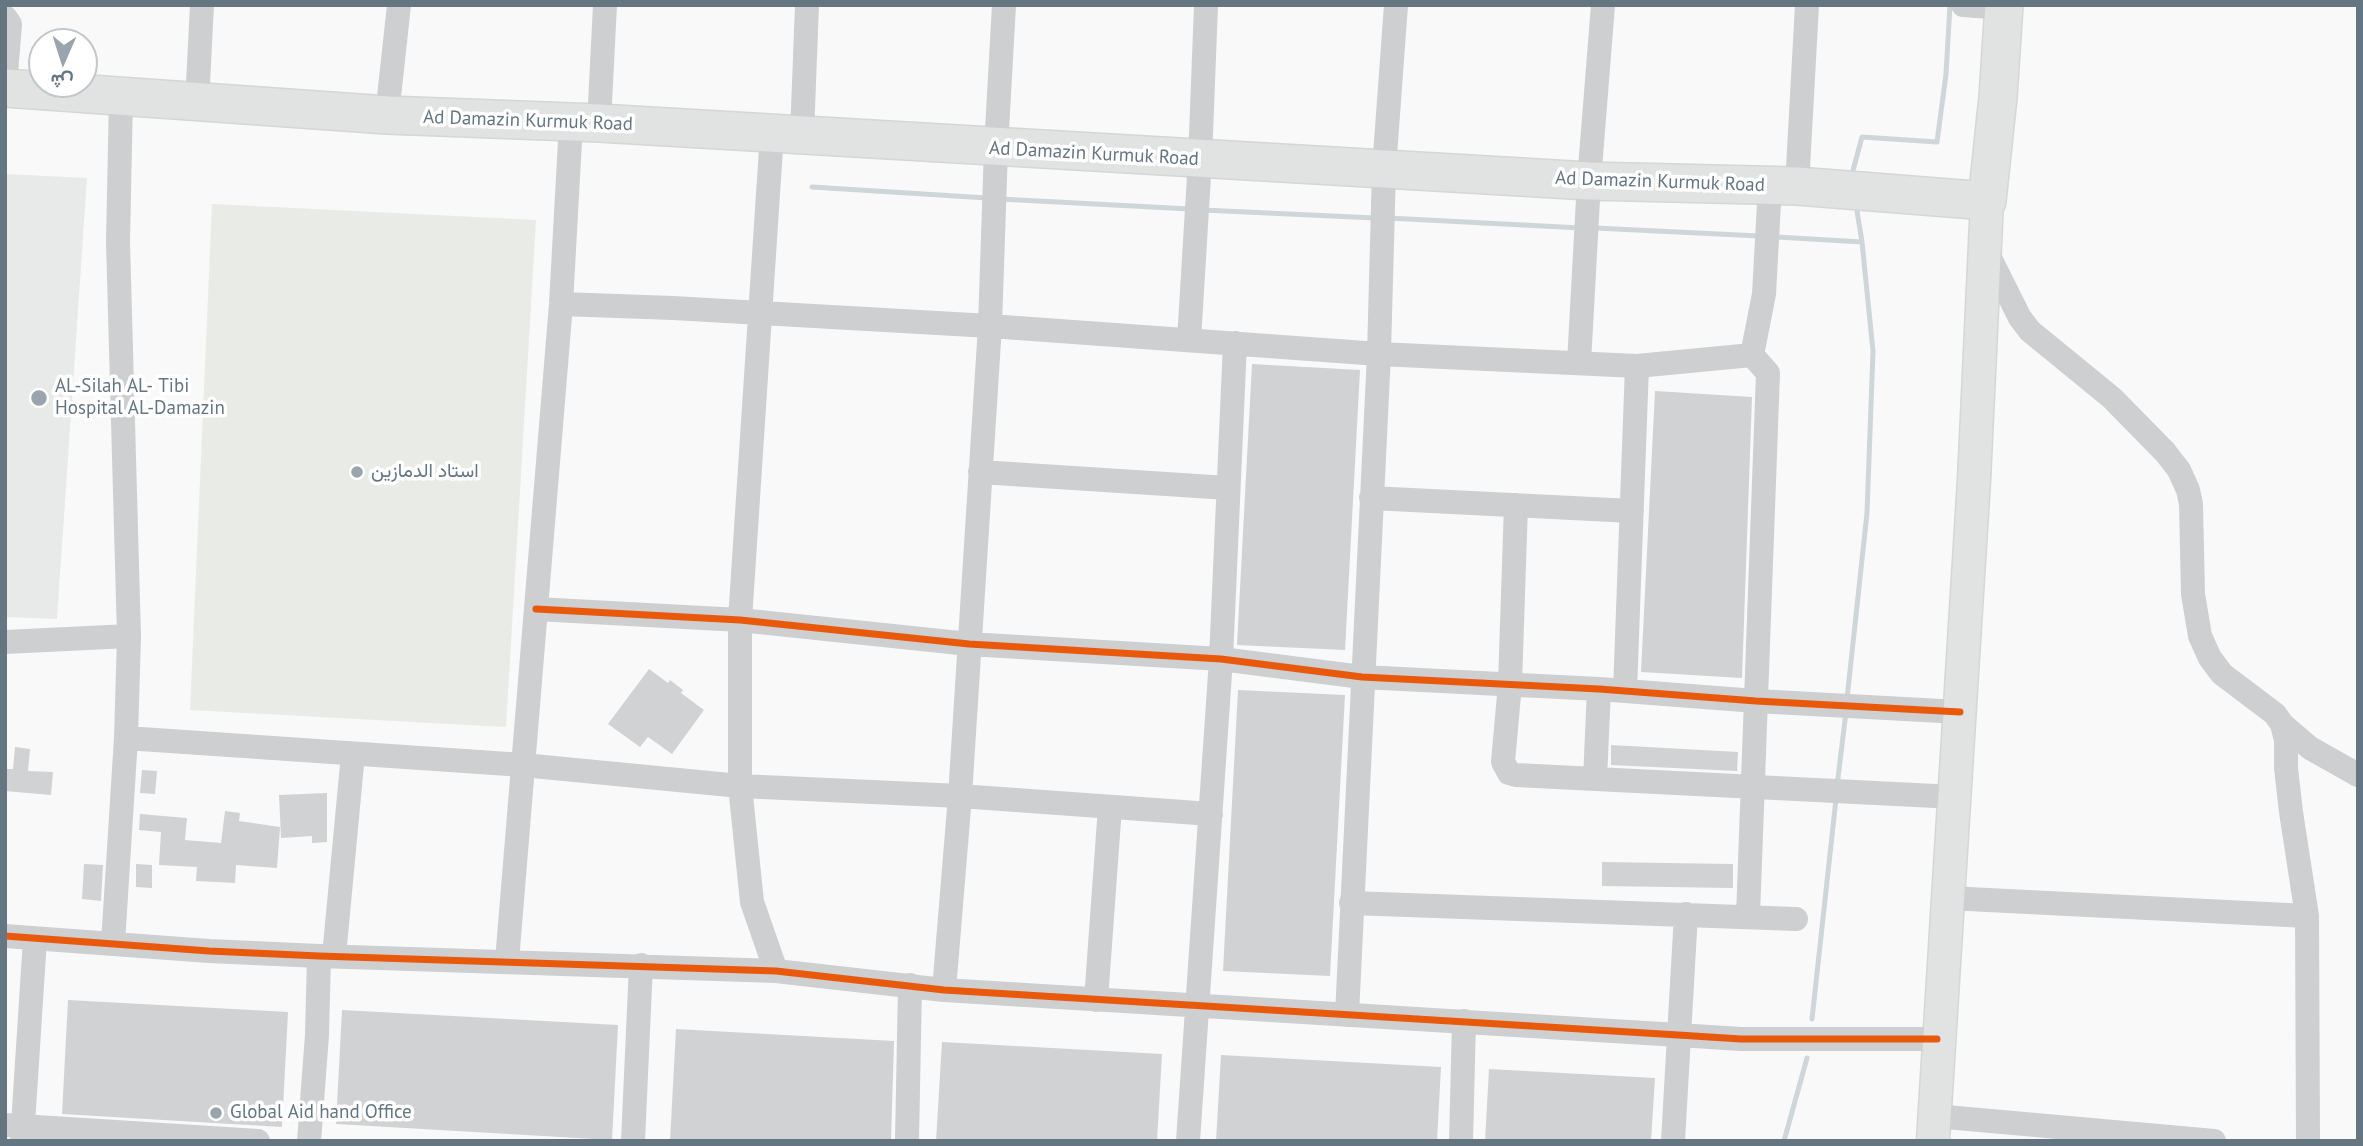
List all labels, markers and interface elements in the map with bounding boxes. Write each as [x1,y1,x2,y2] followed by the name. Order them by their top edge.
[28,28,98,98] north arrow
[50,69,74,95] text: ش
[423,106,633,136] street label: Ad Damazin Kurmuk Road
[989,137,1199,171] street label: Ad Damazin Kurmuk Road
[1555,167,1765,197] street label: Ad Damazin Kurmuk Road
[55,376,225,420] place label: AL-Silah AL- Tibi Hospital AL-Damazin
[29,388,49,408] marker: AL-Silah AL- Tibi Hospital AL-Damazin
[371,461,479,483] place label: استاد الدمازين
[349,464,365,480] marker: استاد الدمازين
[230,1102,412,1124] place label: Global Aid hand Office
[208,1105,224,1121] marker: Global Aid hand Office

